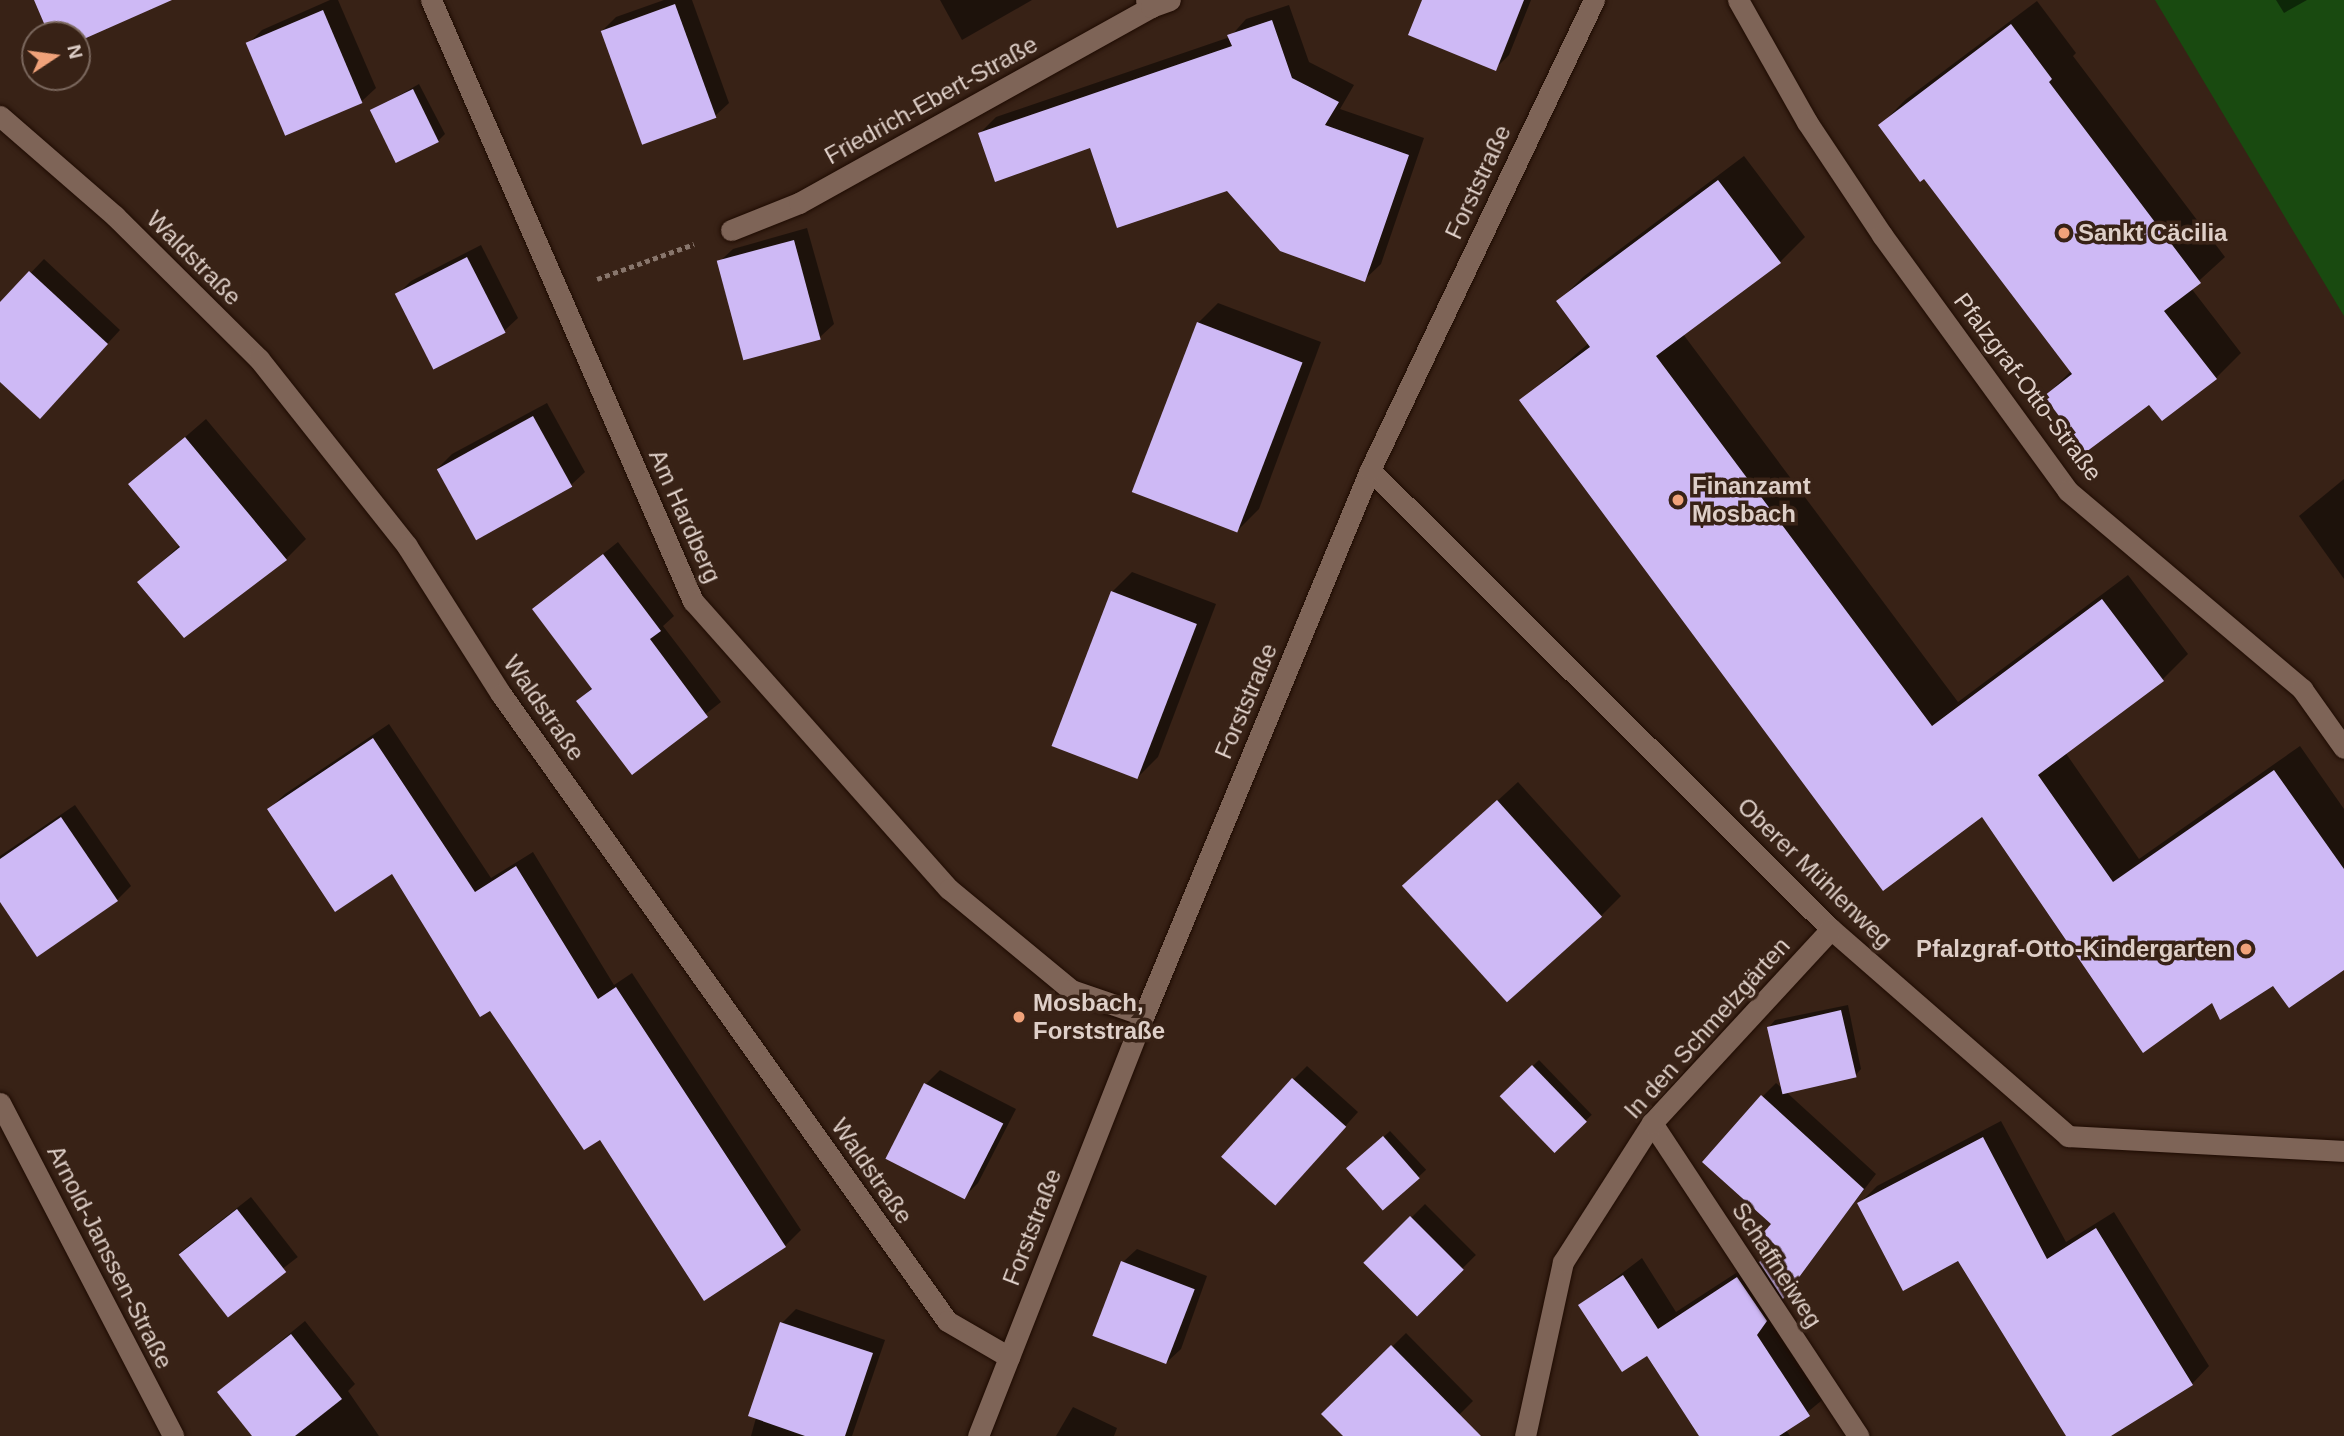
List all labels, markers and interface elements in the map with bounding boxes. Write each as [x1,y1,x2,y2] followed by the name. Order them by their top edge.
[21,21,91,91] north arrow
[820,30,1042,170] street label: Friedrich-Ebert-Straße
[63,43,87,61] text: N
[1439,120,1517,244] street label: Forststraße
[141,205,247,311] street label: Waldstraße
[2078,219,2227,247] place label: Sankt Cäcilia
[2056,225,2072,241] marker: Sankt Cäcilia
[1948,287,2108,487] street label: Pfalzgraf-Otto-Straße
[643,445,727,587] street label: Am Hardberg
[1692,472,1811,528] place label: Finanzamt Mosbach
[1670,492,1686,508] marker: Finanzamt Mosbach
[1209,639,1283,763] street label: Forststraße
[497,650,591,766] street label: Waldstraße
[1732,792,1898,954] street label: Oberer Mühlenweg
[1618,932,1796,1124] street label: In den Schmelzgärten
[1916,935,2232,963] place label: Pfalzgraf-Otto-Kindergarten
[2238,941,2254,957] marker: Pfalzgraf-Otto-Kindergarten
[1033,989,1165,1045] place label: Mosbach, Forststraße
[1011,1009,1027,1025] marker: Mosbach, Forststraße
[825,1113,919,1229] street label: Waldstraße
[41,1141,179,1373] street label: Arnold-Janssen-Straße
[997,1165,1067,1289] street label: Forststraße
[1726,1197,1828,1333] street label: Schaffneiweg

